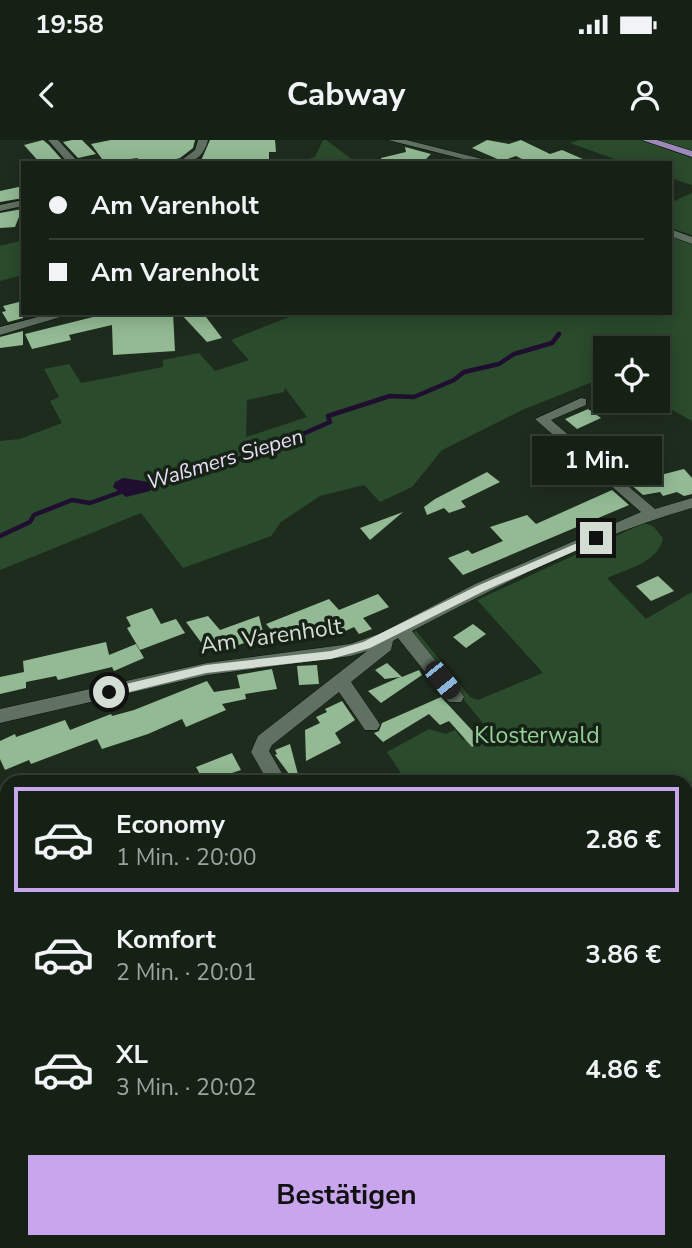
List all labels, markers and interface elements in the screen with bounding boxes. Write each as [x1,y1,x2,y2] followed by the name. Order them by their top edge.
[35,7,104,42] text: 19:58
[287,73,405,116] text: Cabway
[28,76,66,114] icon: back
[626,76,664,114] icon: person
[91,188,259,223] text: Am Varenholt
[91,255,259,290] text: Am Varenholt
[593,336,670,413] map controls
[593,336,670,413] button: locate
[143,422,307,496] water label: Waßmers Siepen
[531,436,661,486] callout: 1 Min.
[565,445,630,476] text: 1 Min.
[580,522,612,554] route end
[198,611,345,661] street label: Am Varenholt
[421,657,464,703] car
[93,676,125,708] route start
[474,720,600,751] park label: Klosterwald
[116,807,225,842] text: Economy
[32,808,95,871] icon: car
[585,822,661,857] text: 2.86 €
[116,842,257,873] text: 1 Min. · 20:00
[116,922,216,957] text: Komfort
[32,923,95,986] icon: car
[585,937,661,972] text: 3.86 €
[116,957,257,988] text: 2 Min. · 20:01
[116,1037,148,1072] text: XL
[32,1038,95,1101] icon: car
[585,1052,661,1087] text: 4.86 €
[116,1072,257,1103] text: 3 Min. · 20:02
[28,1155,665,1235] button: Bestätigen

